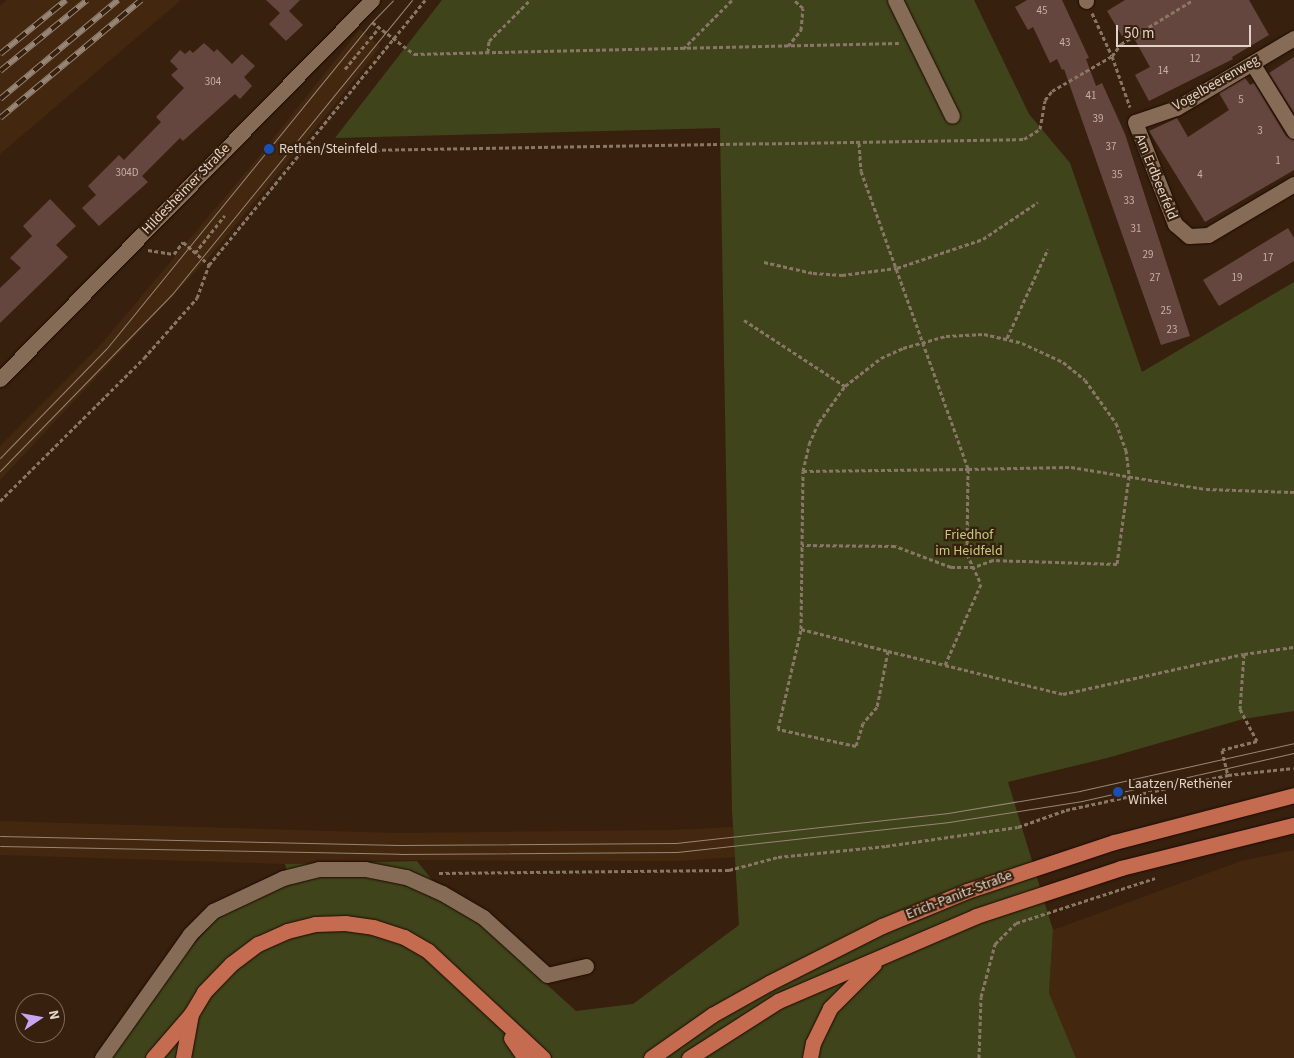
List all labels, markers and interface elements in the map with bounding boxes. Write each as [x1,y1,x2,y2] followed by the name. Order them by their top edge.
[1037,4,1047,18] house number: 45
[1119,15,1254,47] scale bar
[1124,23,1154,44] text: 50 m
[1060,36,1070,50] house number: 43
[1170,52,1262,114] street label: Vogelbeerenweg
[1190,52,1200,66] house number: 12
[1158,64,1168,78] house number: 14
[205,75,221,89] house number: 304
[1086,89,1096,103] house number: 41
[1238,93,1244,107] house number: 5
[1093,112,1103,126] house number: 39
[1257,124,1263,138] house number: 3
[1131,132,1181,222] street label: Am Erdbeerfeld
[138,140,234,238] street label: Hildesheimer Straße
[1106,140,1116,154] house number: 37
[279,141,377,157] place label: Rethen/Steinfeld
[263,143,275,155] marker: Rethen/Steinfeld
[1275,154,1281,168] house number: 1
[115,166,139,180] house number: 304D
[1112,168,1122,182] house number: 35
[1197,168,1203,182] house number: 4
[1124,194,1134,208] house number: 33
[1131,222,1141,236] house number: 31
[1143,248,1153,262] house number: 29
[1263,251,1273,265] house number: 17
[1150,271,1160,285] house number: 27
[1232,271,1242,285] house number: 19
[1161,304,1171,318] house number: 25
[1167,323,1177,337] house number: 23
[935,527,1003,560] park label: Friedhof im Heidfeld
[1128,776,1232,809] place label: Laatzen/Rethener Winkel
[1112,786,1124,798] marker: Laatzen/Rethener Winkel
[903,867,1015,923] street label: Erich-Panitz-Straße
[15,993,65,1043] north arrow
[43,1008,64,1022] text: N

